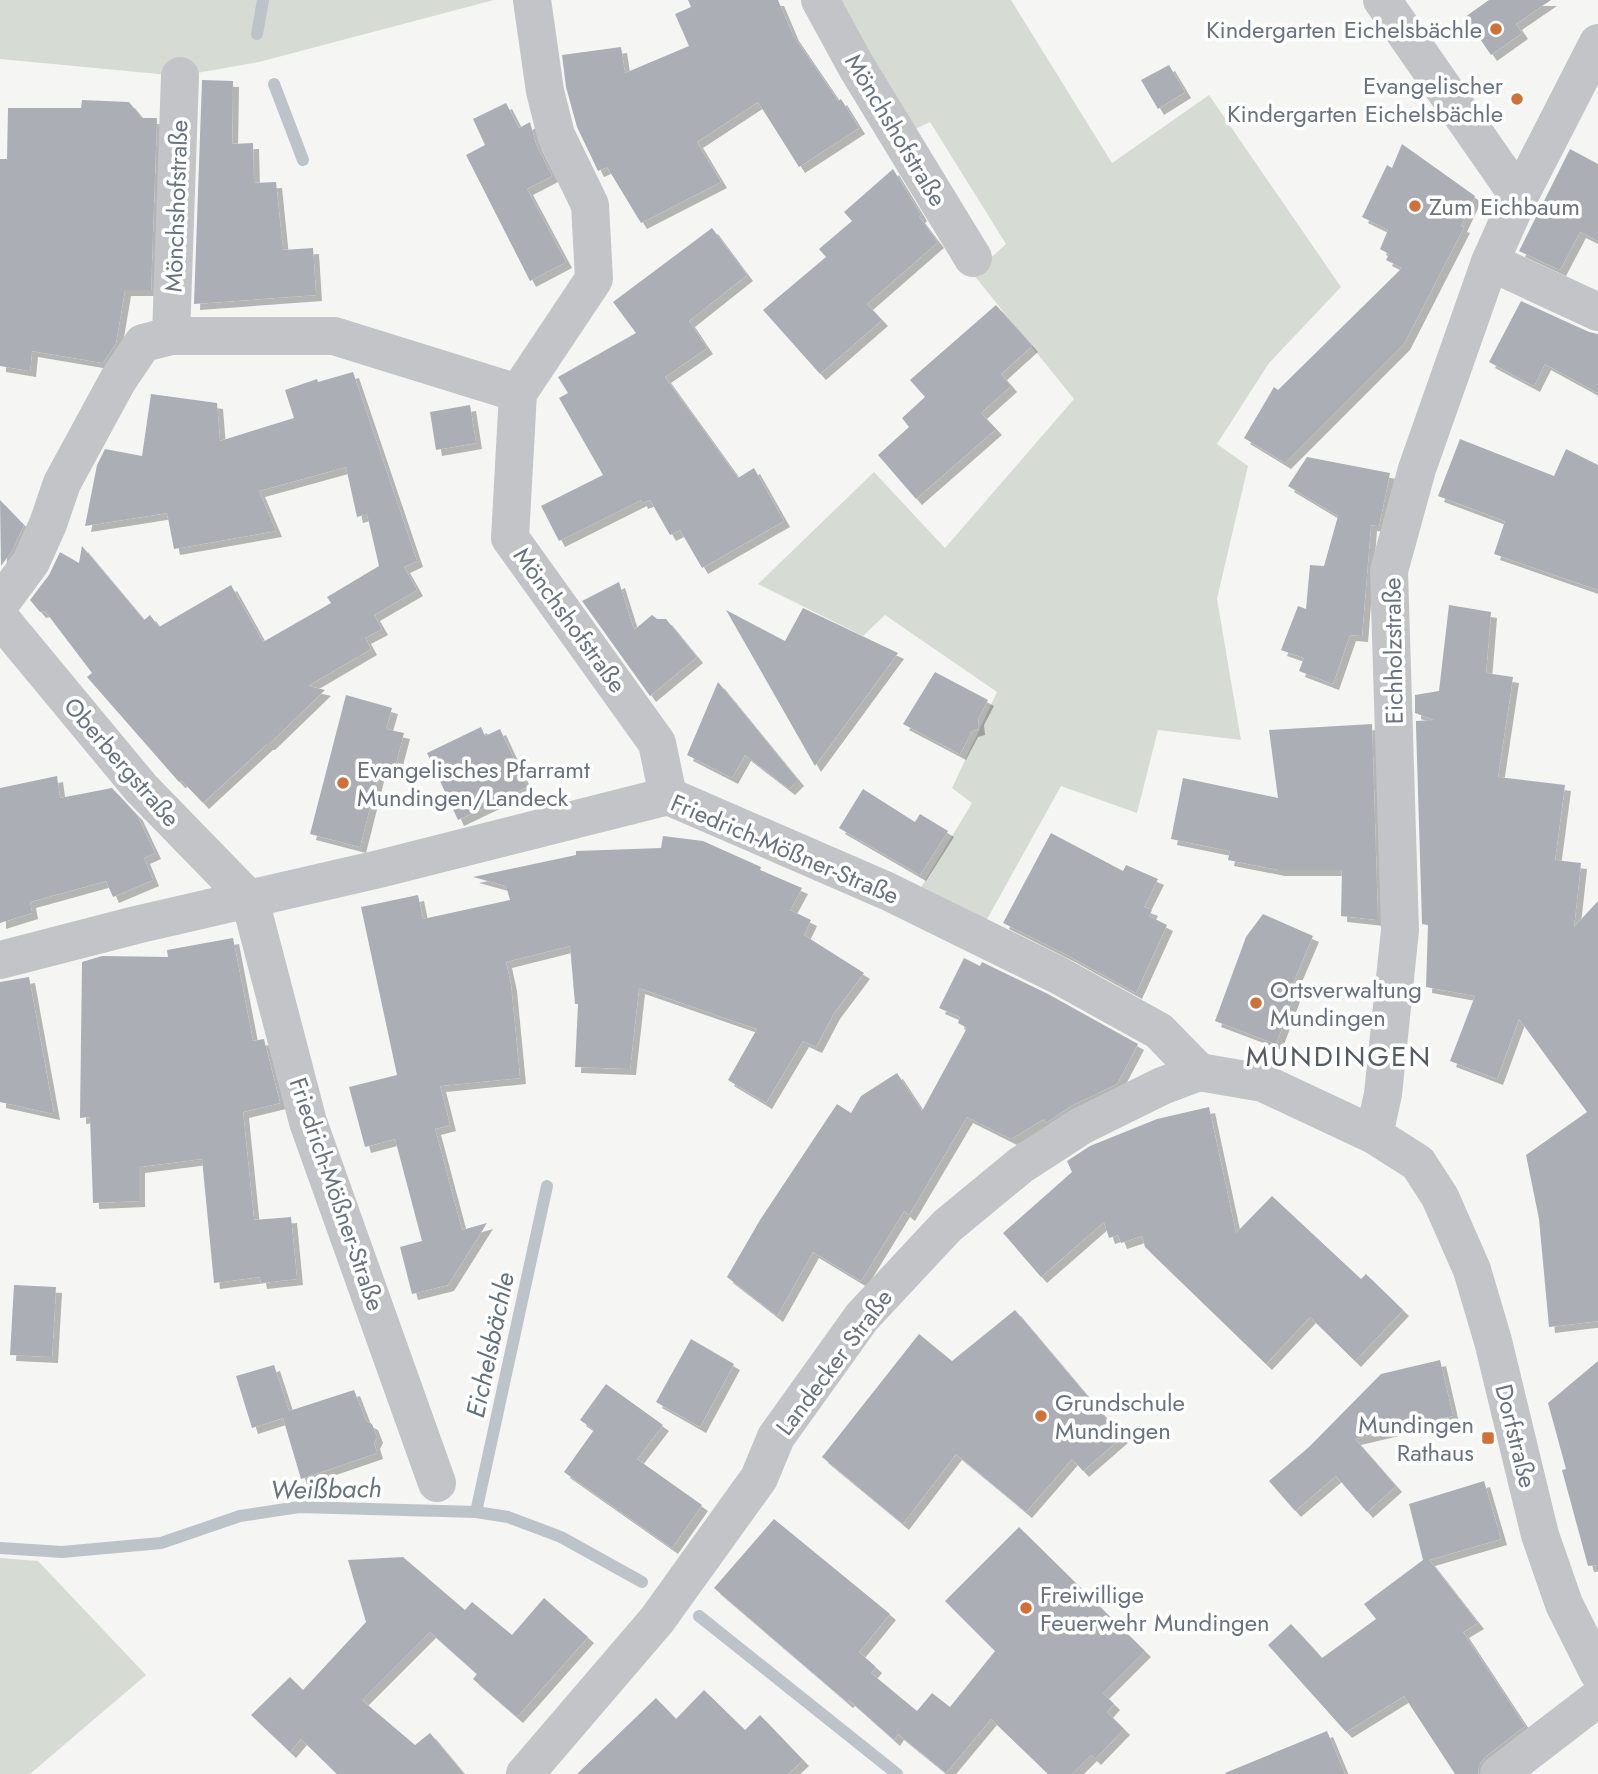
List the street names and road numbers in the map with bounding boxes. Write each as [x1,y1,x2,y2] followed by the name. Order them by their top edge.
[837,47,955,213] street label: Mönchshofstraße
[155,119,197,293] street label: Mönchshofstraße
[505,540,635,700] street label: Mönchshofstraße
[1374,577,1412,725] street label: Eichholzstraße
[56,689,188,835] street label: Oberbergstraße
[666,785,904,913] street label: Friedrich-Mößner-Straße
[281,1073,393,1315] street label: Friedrich-Mößner-Straße
[767,1282,901,1442] street label: Landecker Straße
[1486,1381,1546,1491] street label: Dorfstraße

